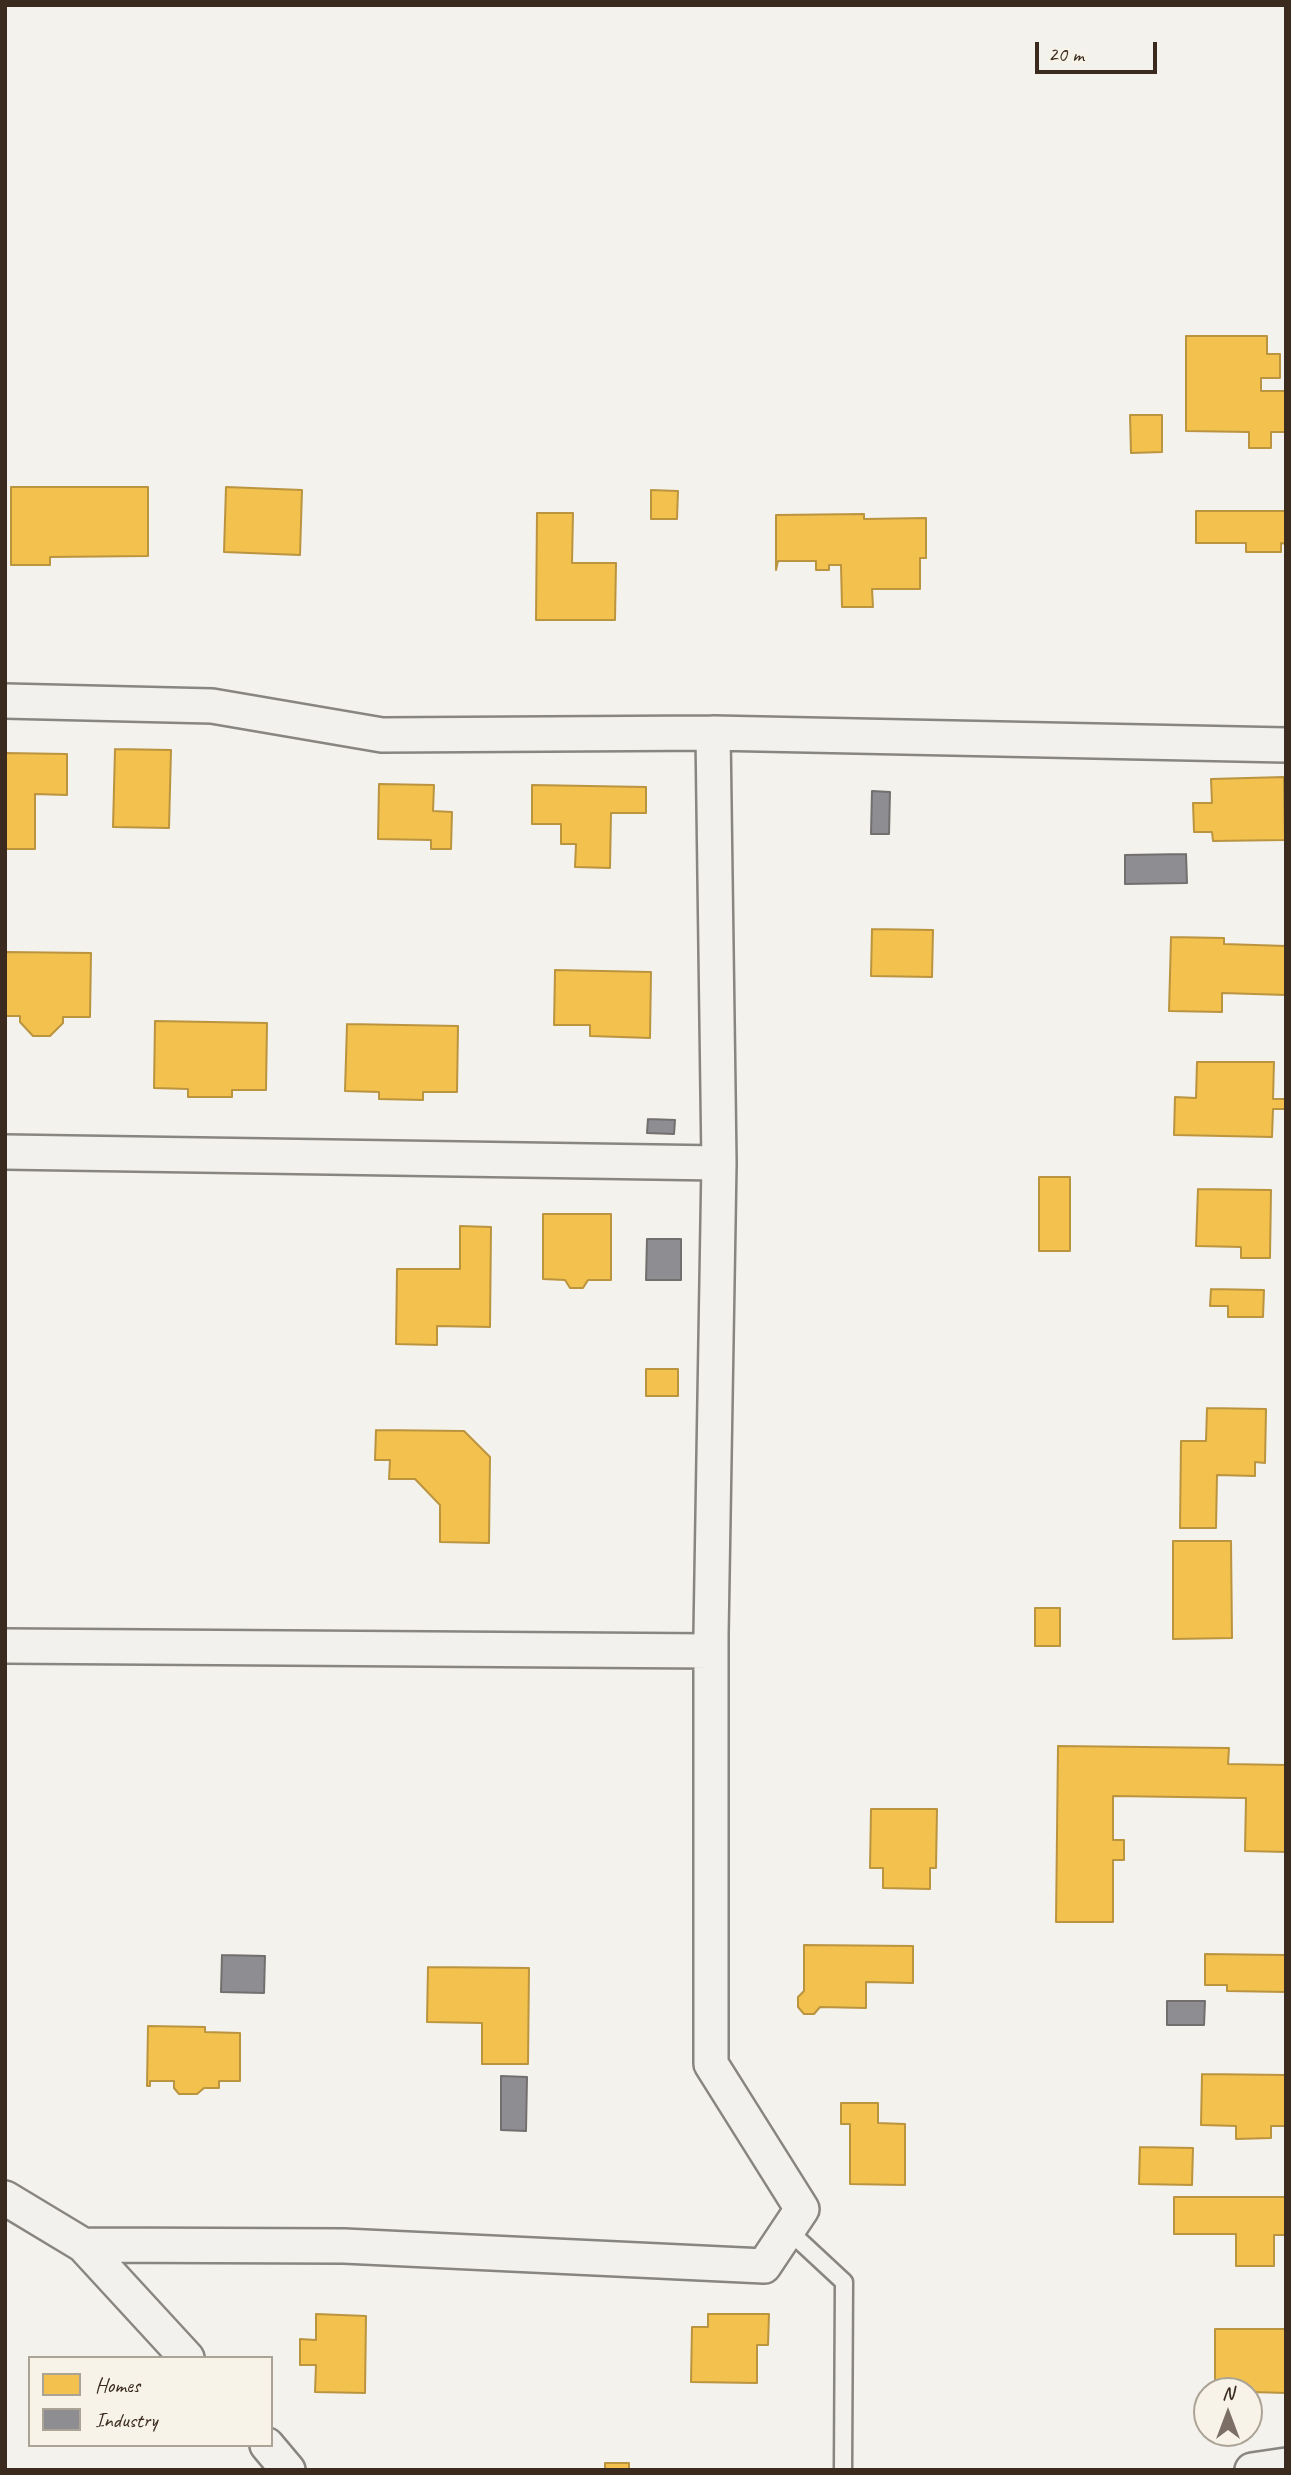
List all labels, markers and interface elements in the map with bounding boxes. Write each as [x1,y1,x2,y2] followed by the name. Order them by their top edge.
[1039,28,1162,72] scale bar
[1048,41,1084,67] text: 20 m
[28,2356,273,2447] legend
[95,2372,140,2398] text: Homes
[1193,2377,1263,2447] north arrow
[1222,2381,1234,2405] text: N
[95,2407,158,2433] text: Industry

